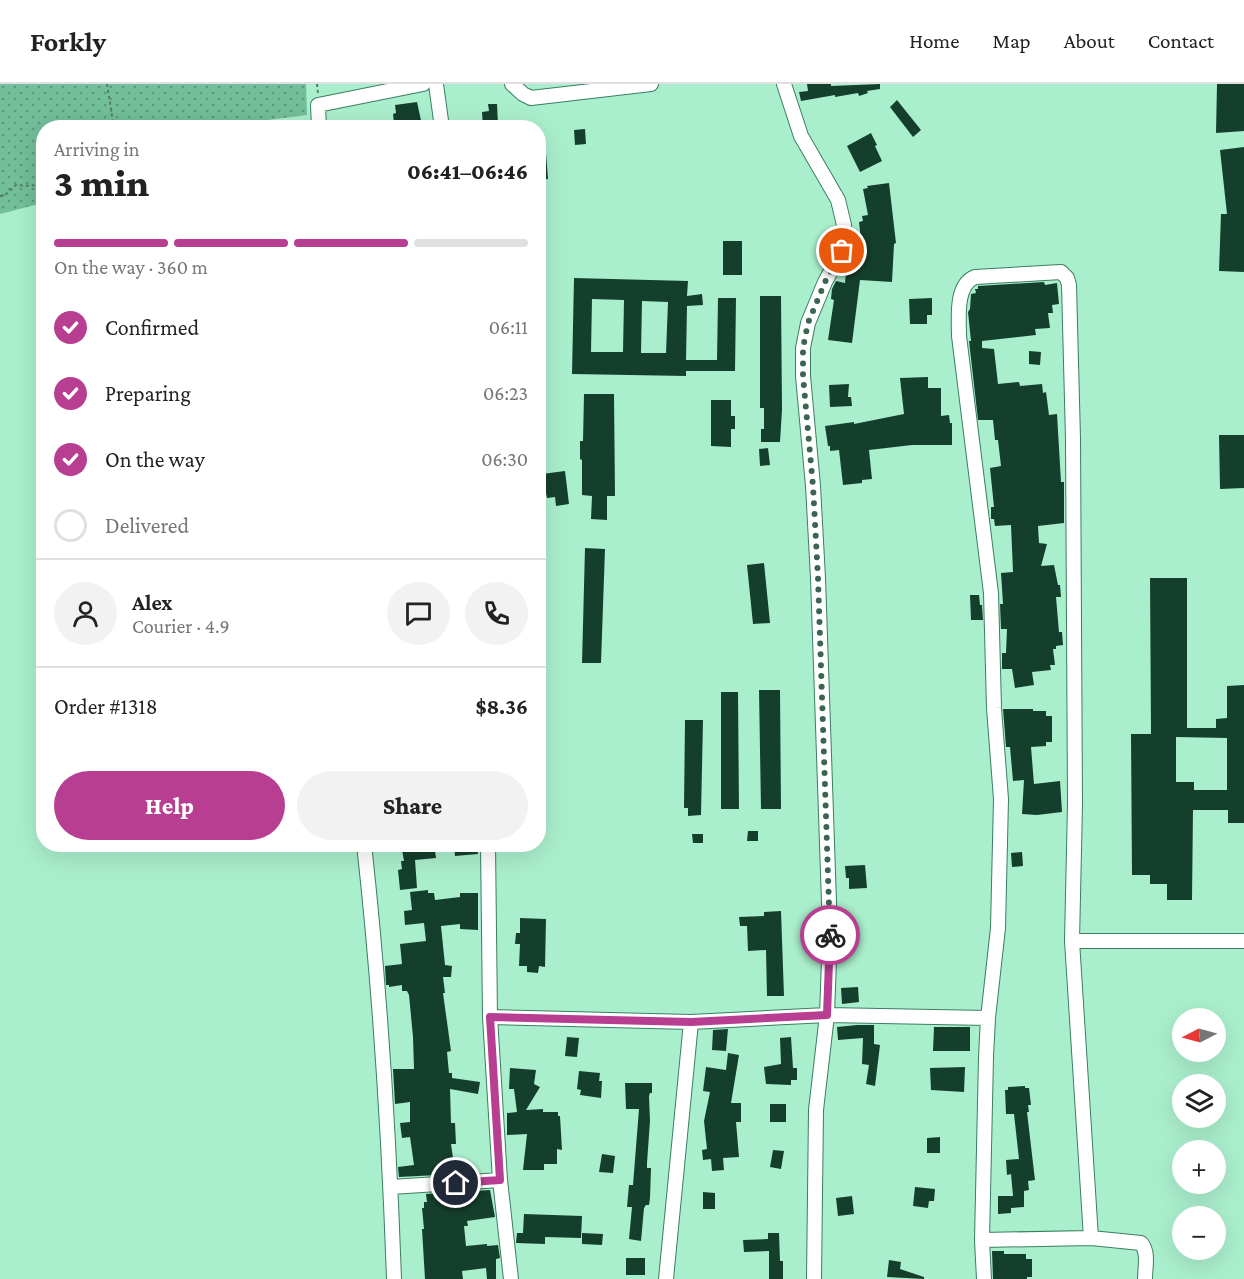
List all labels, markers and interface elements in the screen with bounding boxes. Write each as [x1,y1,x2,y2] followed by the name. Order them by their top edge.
[30,26,106,57] text: Forkly
[909,29,959,53] text: Home
[992,29,1031,53] text: Map
[1064,29,1115,53] text: About
[1148,29,1214,53] text: Contact
[54,138,139,160] text: Arriving in
[407,159,528,184] text: 06:41–06:46
[54,161,149,204] text: 3 min
[816,225,867,276] pin
[825,234,858,267] icon: bag
[54,256,208,278] text: On the way · 360 m
[54,311,87,344] icon: check
[105,315,199,340] text: Confirmed
[489,316,528,338] text: 06:11
[54,377,87,410] icon: check
[105,381,191,406] text: Preparing
[483,382,528,404] text: 06:23
[54,443,87,476] icon: check
[105,447,205,472] text: On the way
[481,448,528,470] text: 06:30
[105,513,189,538] text: Delivered
[54,582,117,645] button: person
[387,582,450,645] button: chat
[465,582,528,645] button: phone
[132,590,173,615] text: Alex
[132,615,230,637] text: Courier · 4.9
[54,694,158,719] text: Order #1318
[475,694,528,719] text: $8.36
[54,771,285,840] button: Help
[297,771,528,840] button: Share
[800,905,860,965] courier
[814,919,847,952] icon: bike
[1172,1008,1226,1062] north arrow
[1172,1008,1226,1260] map controls
[1172,1074,1226,1128] button: layers
[1172,1140,1226,1194] button: +
[430,1157,481,1208] pin
[439,1166,472,1199] icon: home
[1172,1206,1226,1260] button: −

